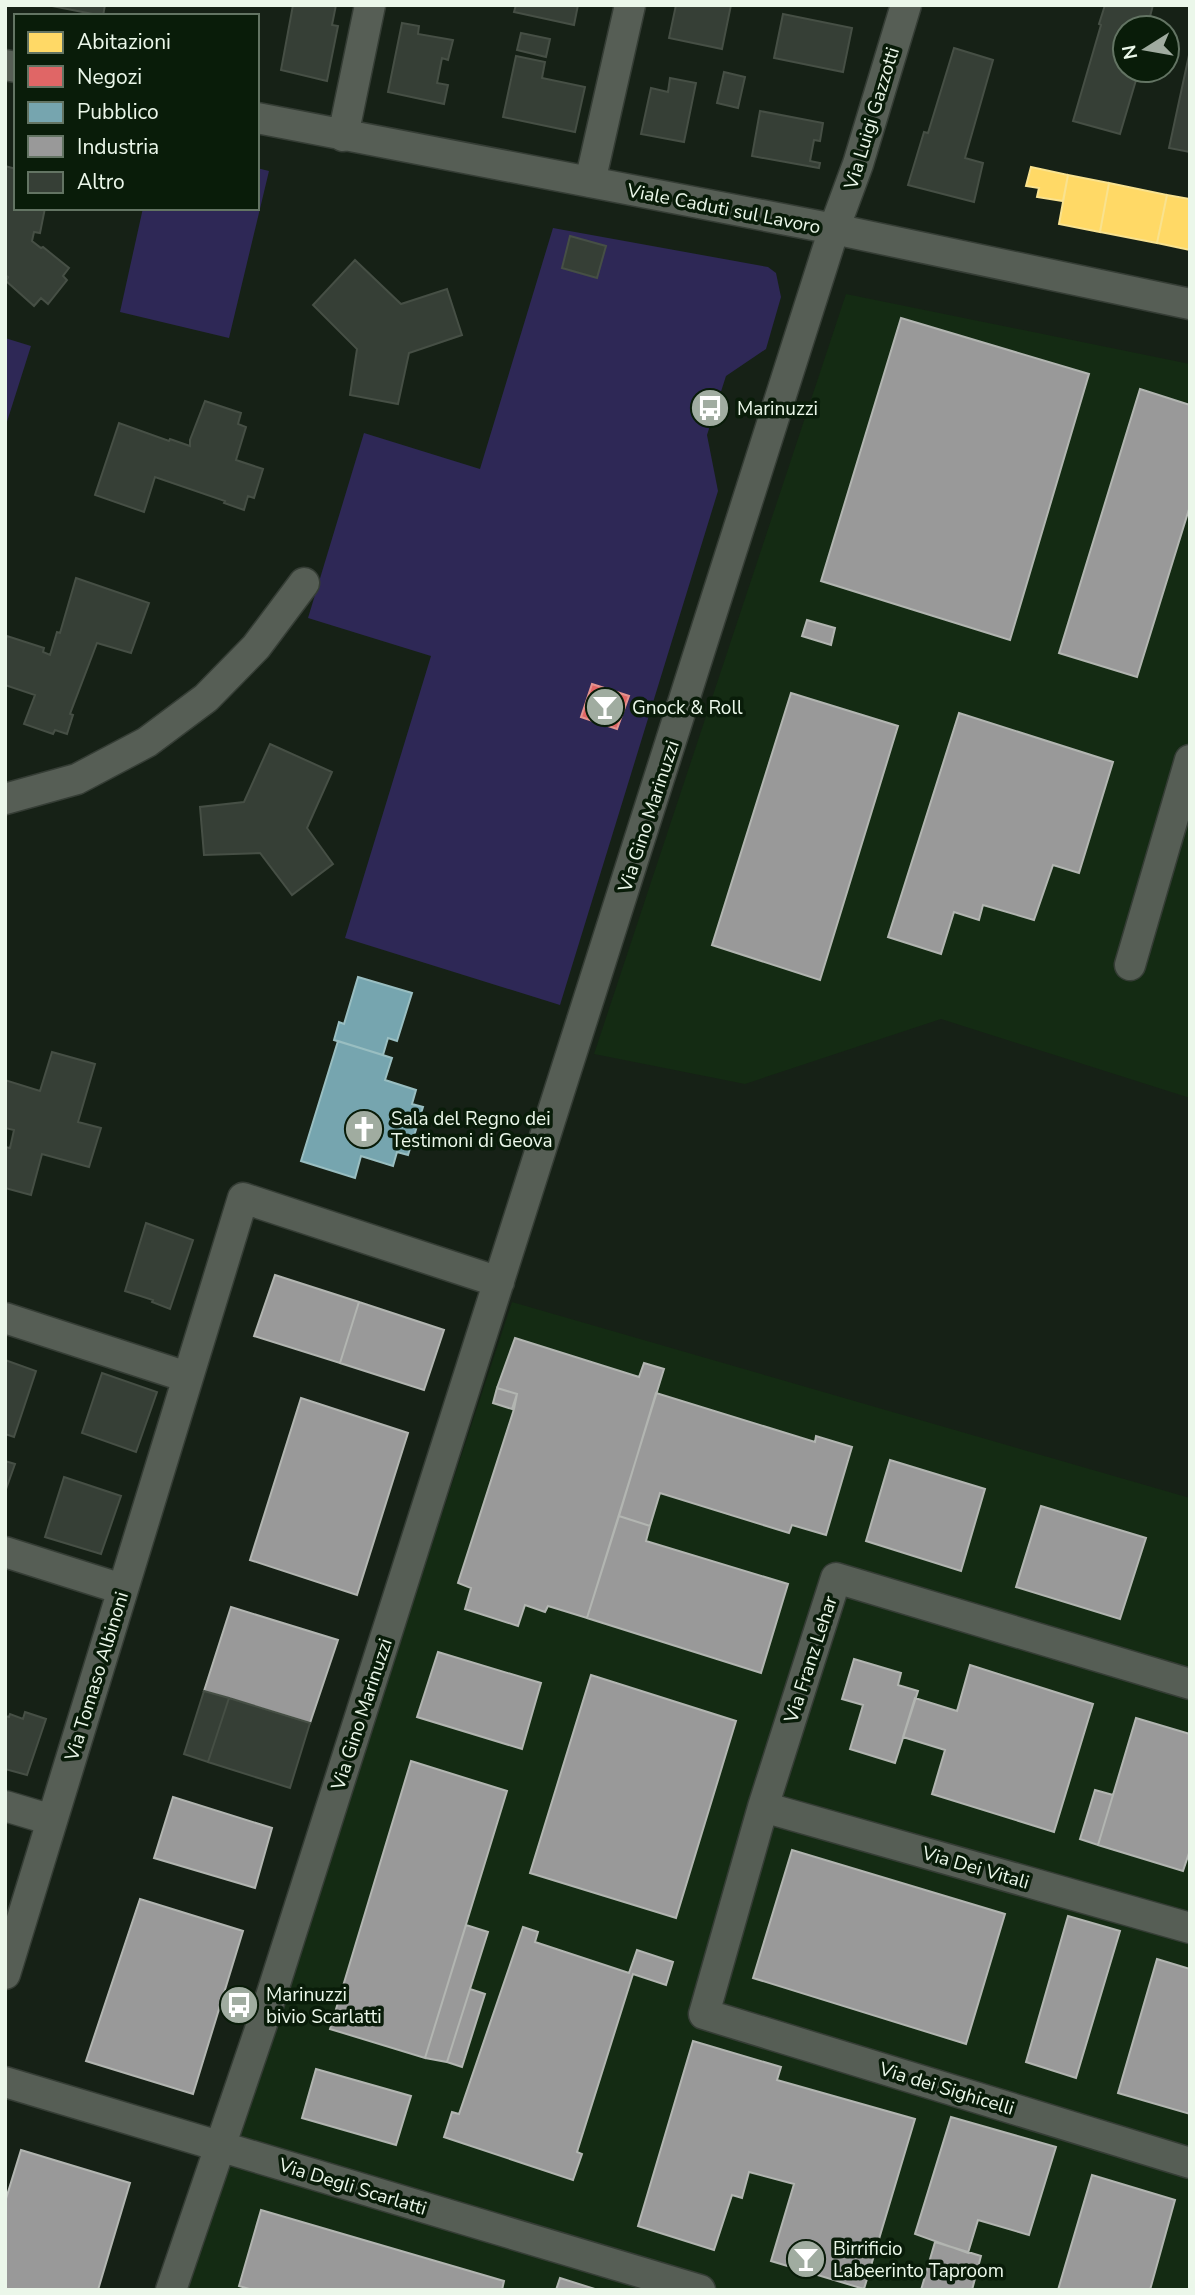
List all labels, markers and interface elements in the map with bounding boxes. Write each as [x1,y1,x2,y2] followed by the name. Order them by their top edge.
[14,14,259,210] legend
[1111,14,1181,84] north arrow
[77,28,171,56] text: Abitazioni
[1116,43,1144,62] text: N
[838,44,906,193] street label: Via Luigi Gazzotti
[77,63,142,91] text: Negozi
[77,98,159,126] text: Pubblico
[77,133,159,161] text: Industria
[77,168,125,196] text: Altro
[624,177,823,240] street label: Viale Caduti sul Lavoro
[689,387,731,429] bus stop icon: Marinuzzi
[737,396,818,422] place label: Marinuzzi
[584,686,626,728] bar icon: Gnock & Roll
[632,695,743,721] place label: Gnock & Roll
[612,737,686,896] street label: Via Gino Marinuzzi
[391,1106,552,1154] place label: Sala del Regno dei Testimoni di Geova
[343,1108,385,1150] church icon: Sala del Regno dei Testimoni di Geova
[59,1589,135,1765] street label: Via Tomaso Albinoni
[778,1592,844,1727] street label: Via Franz Lehar
[325,1635,399,1794] street label: Via Gino Marinuzzi
[918,1840,1032,1896] street label: Via Dei Vitali
[266,1982,382,2030] place label: Marinuzzi bivio Scarlatti
[218,1984,260,2026] bus stop icon: Marinuzzi bivio Scarlatti
[875,2056,1017,2122] street label: Via dei Sighicelli
[275,2152,430,2222] street label: Via Degli Scarlatti
[833,2236,1004,2284] place label: Birrificio Labeerinto Taproom
[785,2238,827,2280] bar icon: Birrificio Labeerinto Taproom

